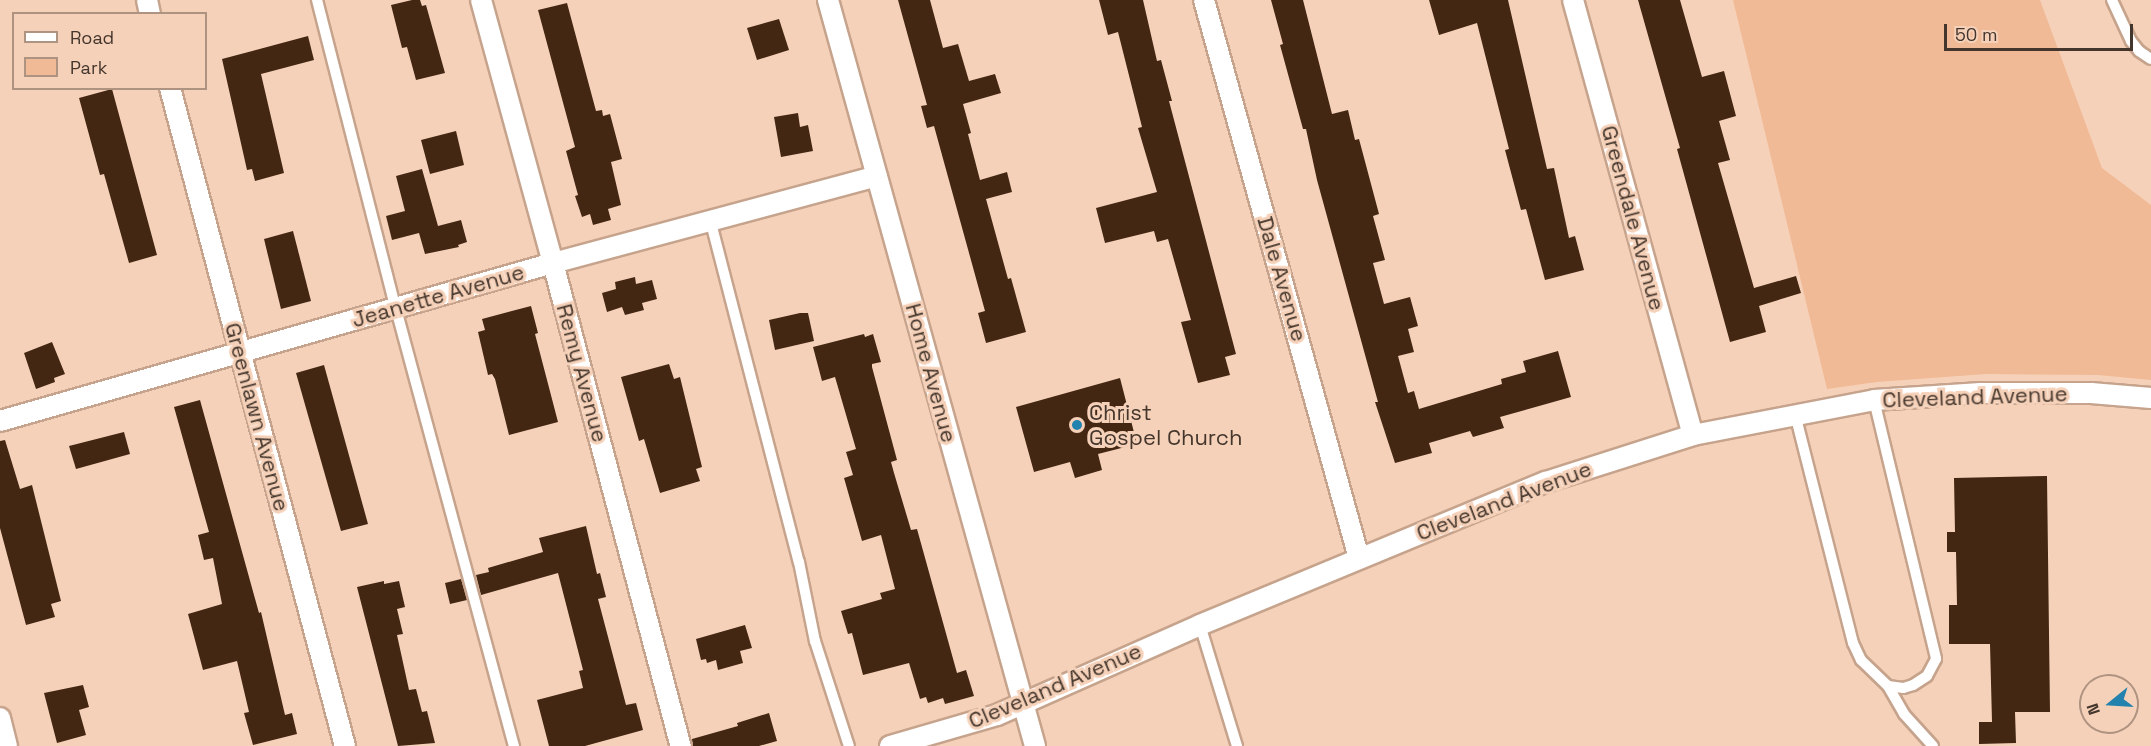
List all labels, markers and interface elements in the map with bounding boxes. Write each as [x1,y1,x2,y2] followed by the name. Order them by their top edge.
[12,12,207,90] legend
[1947,12,2136,50] scale bar
[1955,23,1997,46] text: 50 m
[70,26,114,49] text: Road
[70,56,107,79] text: Park
[1596,123,1670,313] street label: Greendale Avenue
[1252,213,1312,345] street label: Dale Avenue
[349,259,527,333] street label: Jeanette Avenue
[900,300,962,446] street label: Home Avenue
[551,301,613,445] street label: Remy Avenue
[219,320,295,514] street label: Greenlawn Avenue
[1882,381,2068,413] street label: Cleveland Avenue
[1089,399,1242,451] place label: Christ Gospel Church
[1070,418,1084,432] marker: Christ Gospel Church
[1413,455,1595,547] street label: Cleveland Avenue
[964,638,1146,734] street label: Cleveland Avenue
[2079,674,2139,734] north arrow
[2082,701,2105,717] text: N

